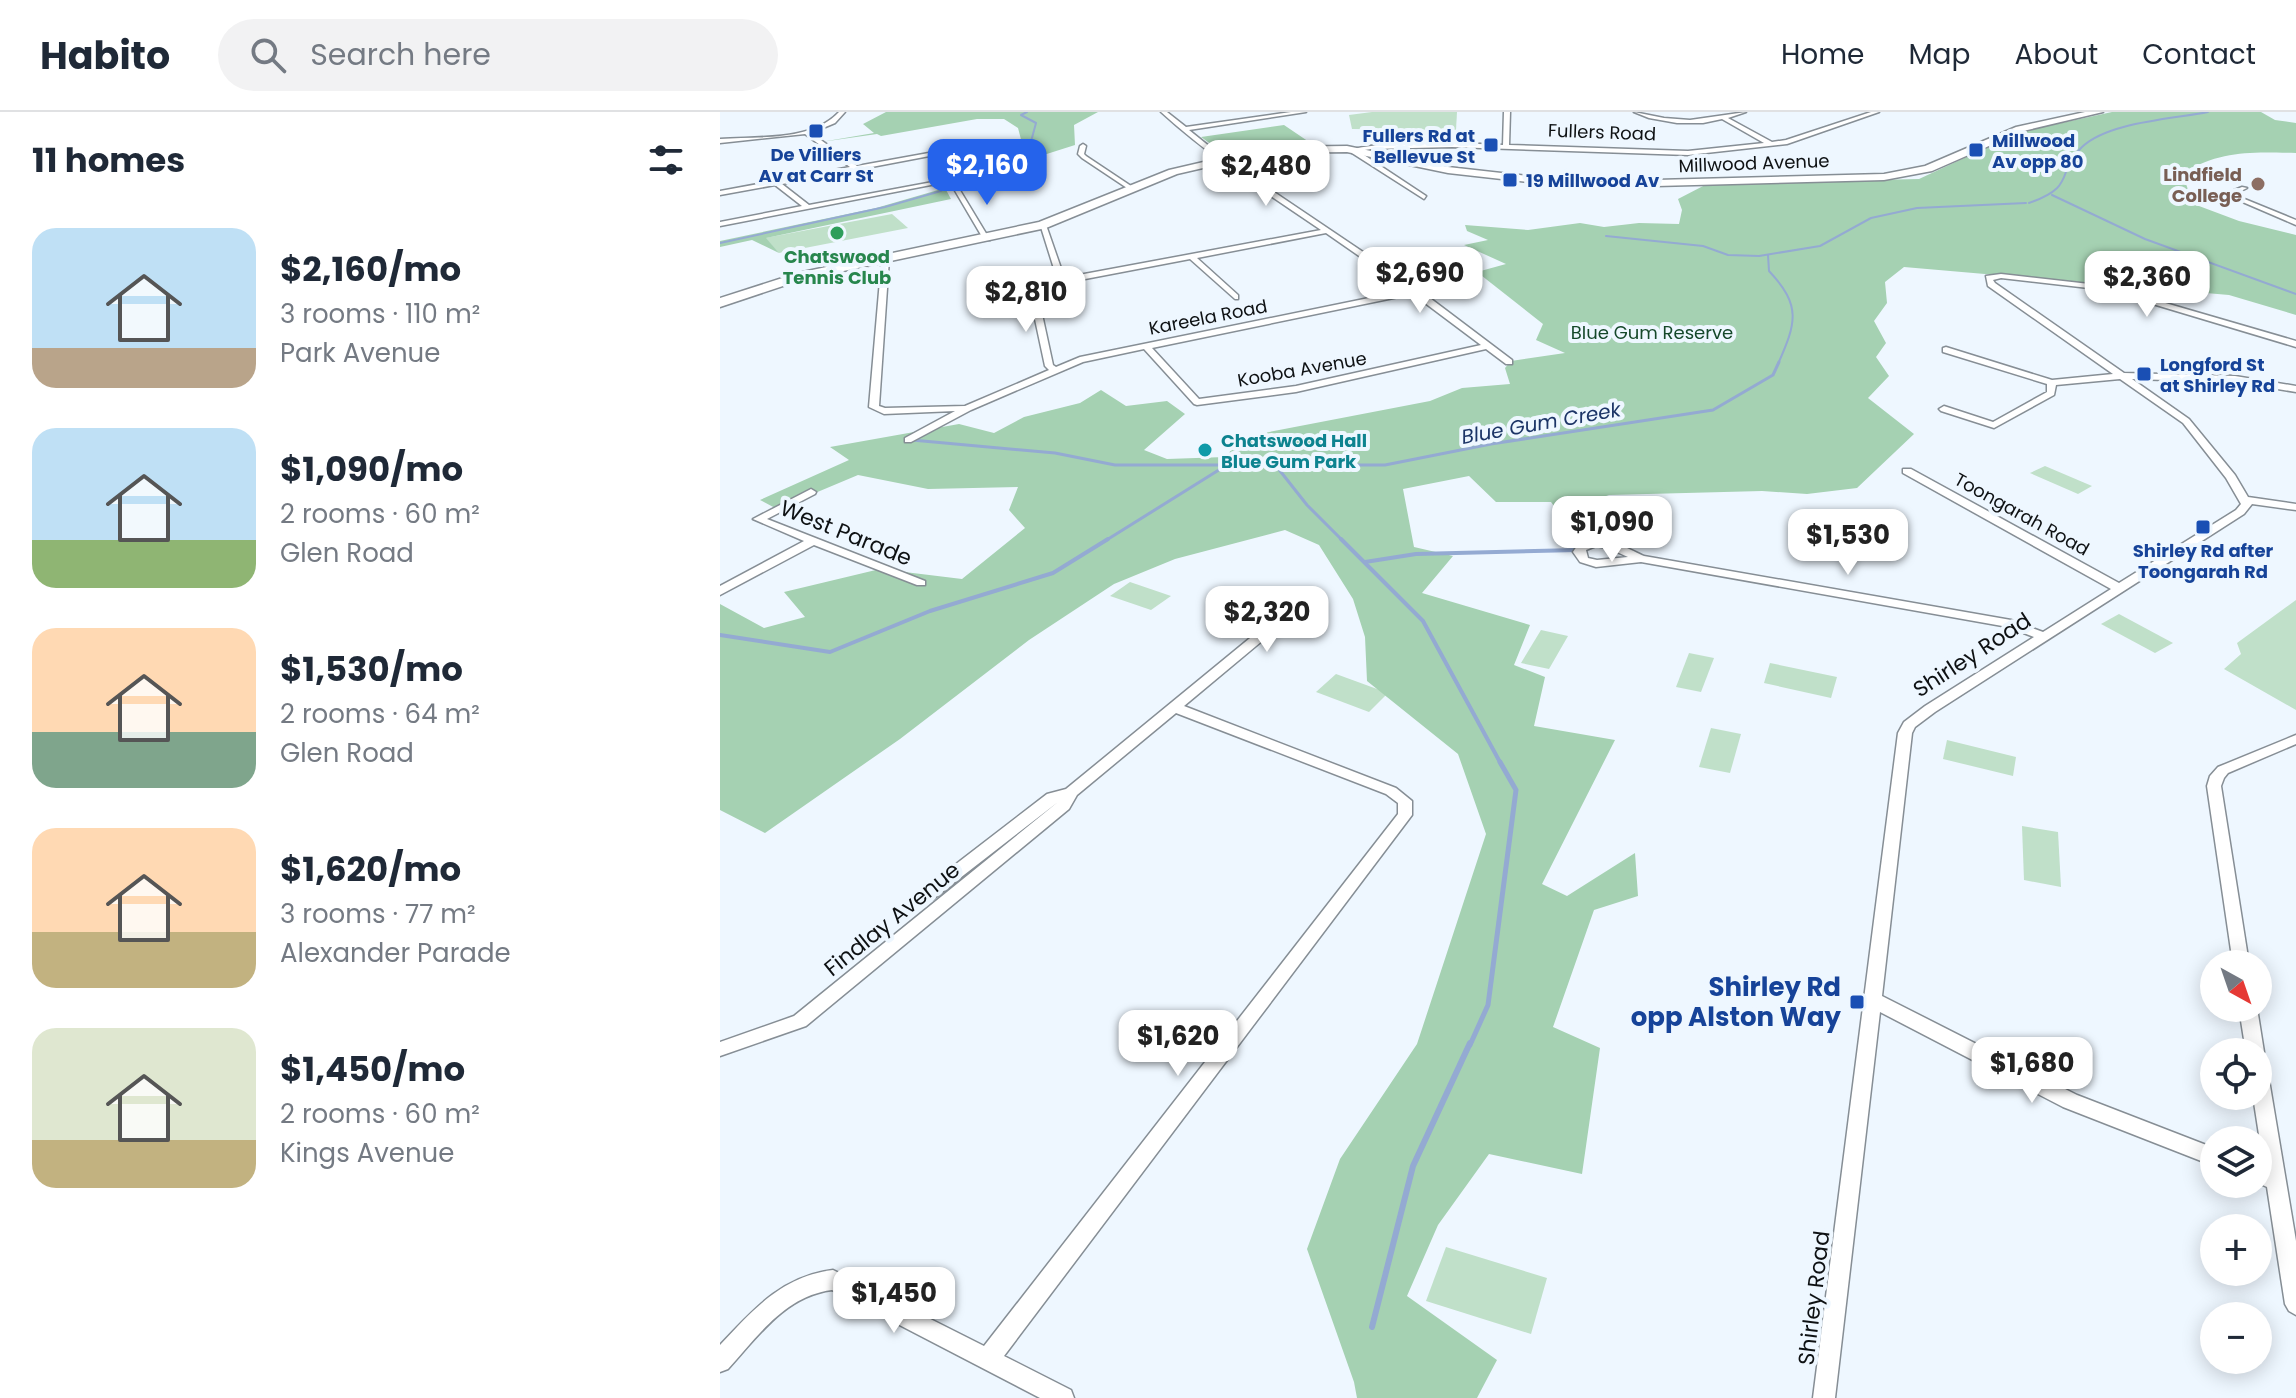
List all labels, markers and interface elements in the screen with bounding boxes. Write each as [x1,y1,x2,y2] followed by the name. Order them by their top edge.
[218,19,778,91] search box
[40,29,170,82] text: Habito
[246,33,290,77] icon: search
[310,33,491,76] text: Search here
[1781,35,1864,74] text: Home
[1908,35,1970,74] text: Map
[2014,35,2098,74] text: About
[2142,35,2256,74] text: Contact
[1547,118,1657,146] street label: Fullers Road
[807,122,825,140] marker: De Villiers Av at Carr St
[1362,123,1475,169] place label: Fullers Rd at Bellevue St
[1992,128,2083,174] place label: Millwood Av opp 80
[32,136,185,184] text: 11 homes
[1482,136,1500,154] marker: Fullers Rd at Bellevue St
[644,138,688,182] icon: filters
[922,139,1052,207] pin: $2,160
[1201,140,1331,208] pin: $2,480
[1967,141,1985,159] marker: Millwood Av opp 80
[758,142,874,188] place label: De Villiers Av at Carr St
[946,147,1028,183] text: $2,160
[1221,148,1311,184] text: $2,480
[1678,148,1830,178] street label: Millwood Avenue
[2163,162,2242,208] place label: Lindfield College
[1526,168,1660,193] place label: 19 Millwood Av
[1501,171,1519,189] marker: 19 Millwood Av
[2249,175,2267,193] marker: Lindfield College
[828,224,846,242] marker: Chatswood Tennis Club
[783,244,891,290] place label: Chatswood Tennis Club
[280,245,461,293] text: $2,160/mo
[1355,247,1485,315] pin: $2,690
[2082,251,2212,319] pin: $2,360
[1376,255,1464,291] text: $2,690
[2103,259,2191,295] text: $2,360
[96,260,192,356] icon: home
[961,266,1091,334] pin: $2,810
[985,274,1068,310] text: $2,810
[1147,293,1269,341] street label: Kareela Road
[280,296,480,332] text: 3 rooms · 110 m²
[1571,320,1733,345] park label: Blue Gum Reserve
[280,335,440,371] text: Park Avenue
[1236,345,1368,393] street label: Kooba Avenue
[2160,352,2275,398] place label: Longford St at Shirley Rd
[2135,365,2153,383] marker: Longford St at Shirley Rd
[1459,395,1625,451] water label: Blue Gum Creek
[1221,428,1367,474] place label: Chatswood Hall Blue Gum Park
[1196,441,1214,459] marker: Chatswood Hall Blue Gum Park
[280,445,463,493] text: $1,090/mo
[96,460,192,556] icon: home
[1950,467,2094,561] street label: Toongarah Road
[775,492,917,574] street label: West Parade
[280,496,480,532] text: 2 rooms · 60 m²
[1547,496,1677,564] pin: $1,090
[1570,504,1654,540] text: $1,090
[1783,509,1913,577] pin: $1,530
[1806,517,1890,553] text: $1,530
[2194,518,2212,536] marker: Shirley Rd after Toongarah Rd
[280,535,414,571] text: Glen Road
[2133,538,2273,584] place label: Shirley Rd after Toongarah Rd
[1202,586,1332,654] pin: $2,320
[1224,594,1310,630] text: $2,320
[1907,605,2037,705] street label: Shirley Road
[280,645,463,693] text: $1,530/mo
[96,660,192,756] icon: home
[280,696,480,732] text: 2 rooms · 64 m²
[280,735,414,771] text: Glen Road
[280,845,461,893] text: $1,620/mo
[818,855,966,983] street label: Findlay Avenue
[96,860,192,956] icon: home
[280,896,476,932] text: 3 rooms · 77 m²
[280,935,511,971] text: Alexander Parade
[2200,950,2272,1022] north arrow
[2200,950,2272,1374] map controls
[1631,969,1842,1035] place label: Shirley Rd opp Alston Way
[1848,993,1866,1011] marker: Shirley Rd opp Alston Way
[1113,1010,1243,1078] pin: $1,620
[1137,1018,1219,1054] text: $1,620
[1967,1037,2097,1105] pin: $1,680
[2200,1038,2272,1110] button: locate
[280,1045,465,1093] text: $1,450/mo
[1990,1045,2074,1081] text: $1,680
[96,1060,192,1156] icon: home
[280,1096,480,1132] text: 2 rooms · 60 m²
[2200,1126,2272,1198] button: layers
[280,1135,454,1171] text: Kings Avenue
[2200,1214,2272,1286] button: +
[1790,1229,1838,1367] street label: Shirley Road
[829,1267,959,1335] pin: $1,450
[851,1275,937,1311] text: $1,450
[2200,1302,2272,1374] button: −

